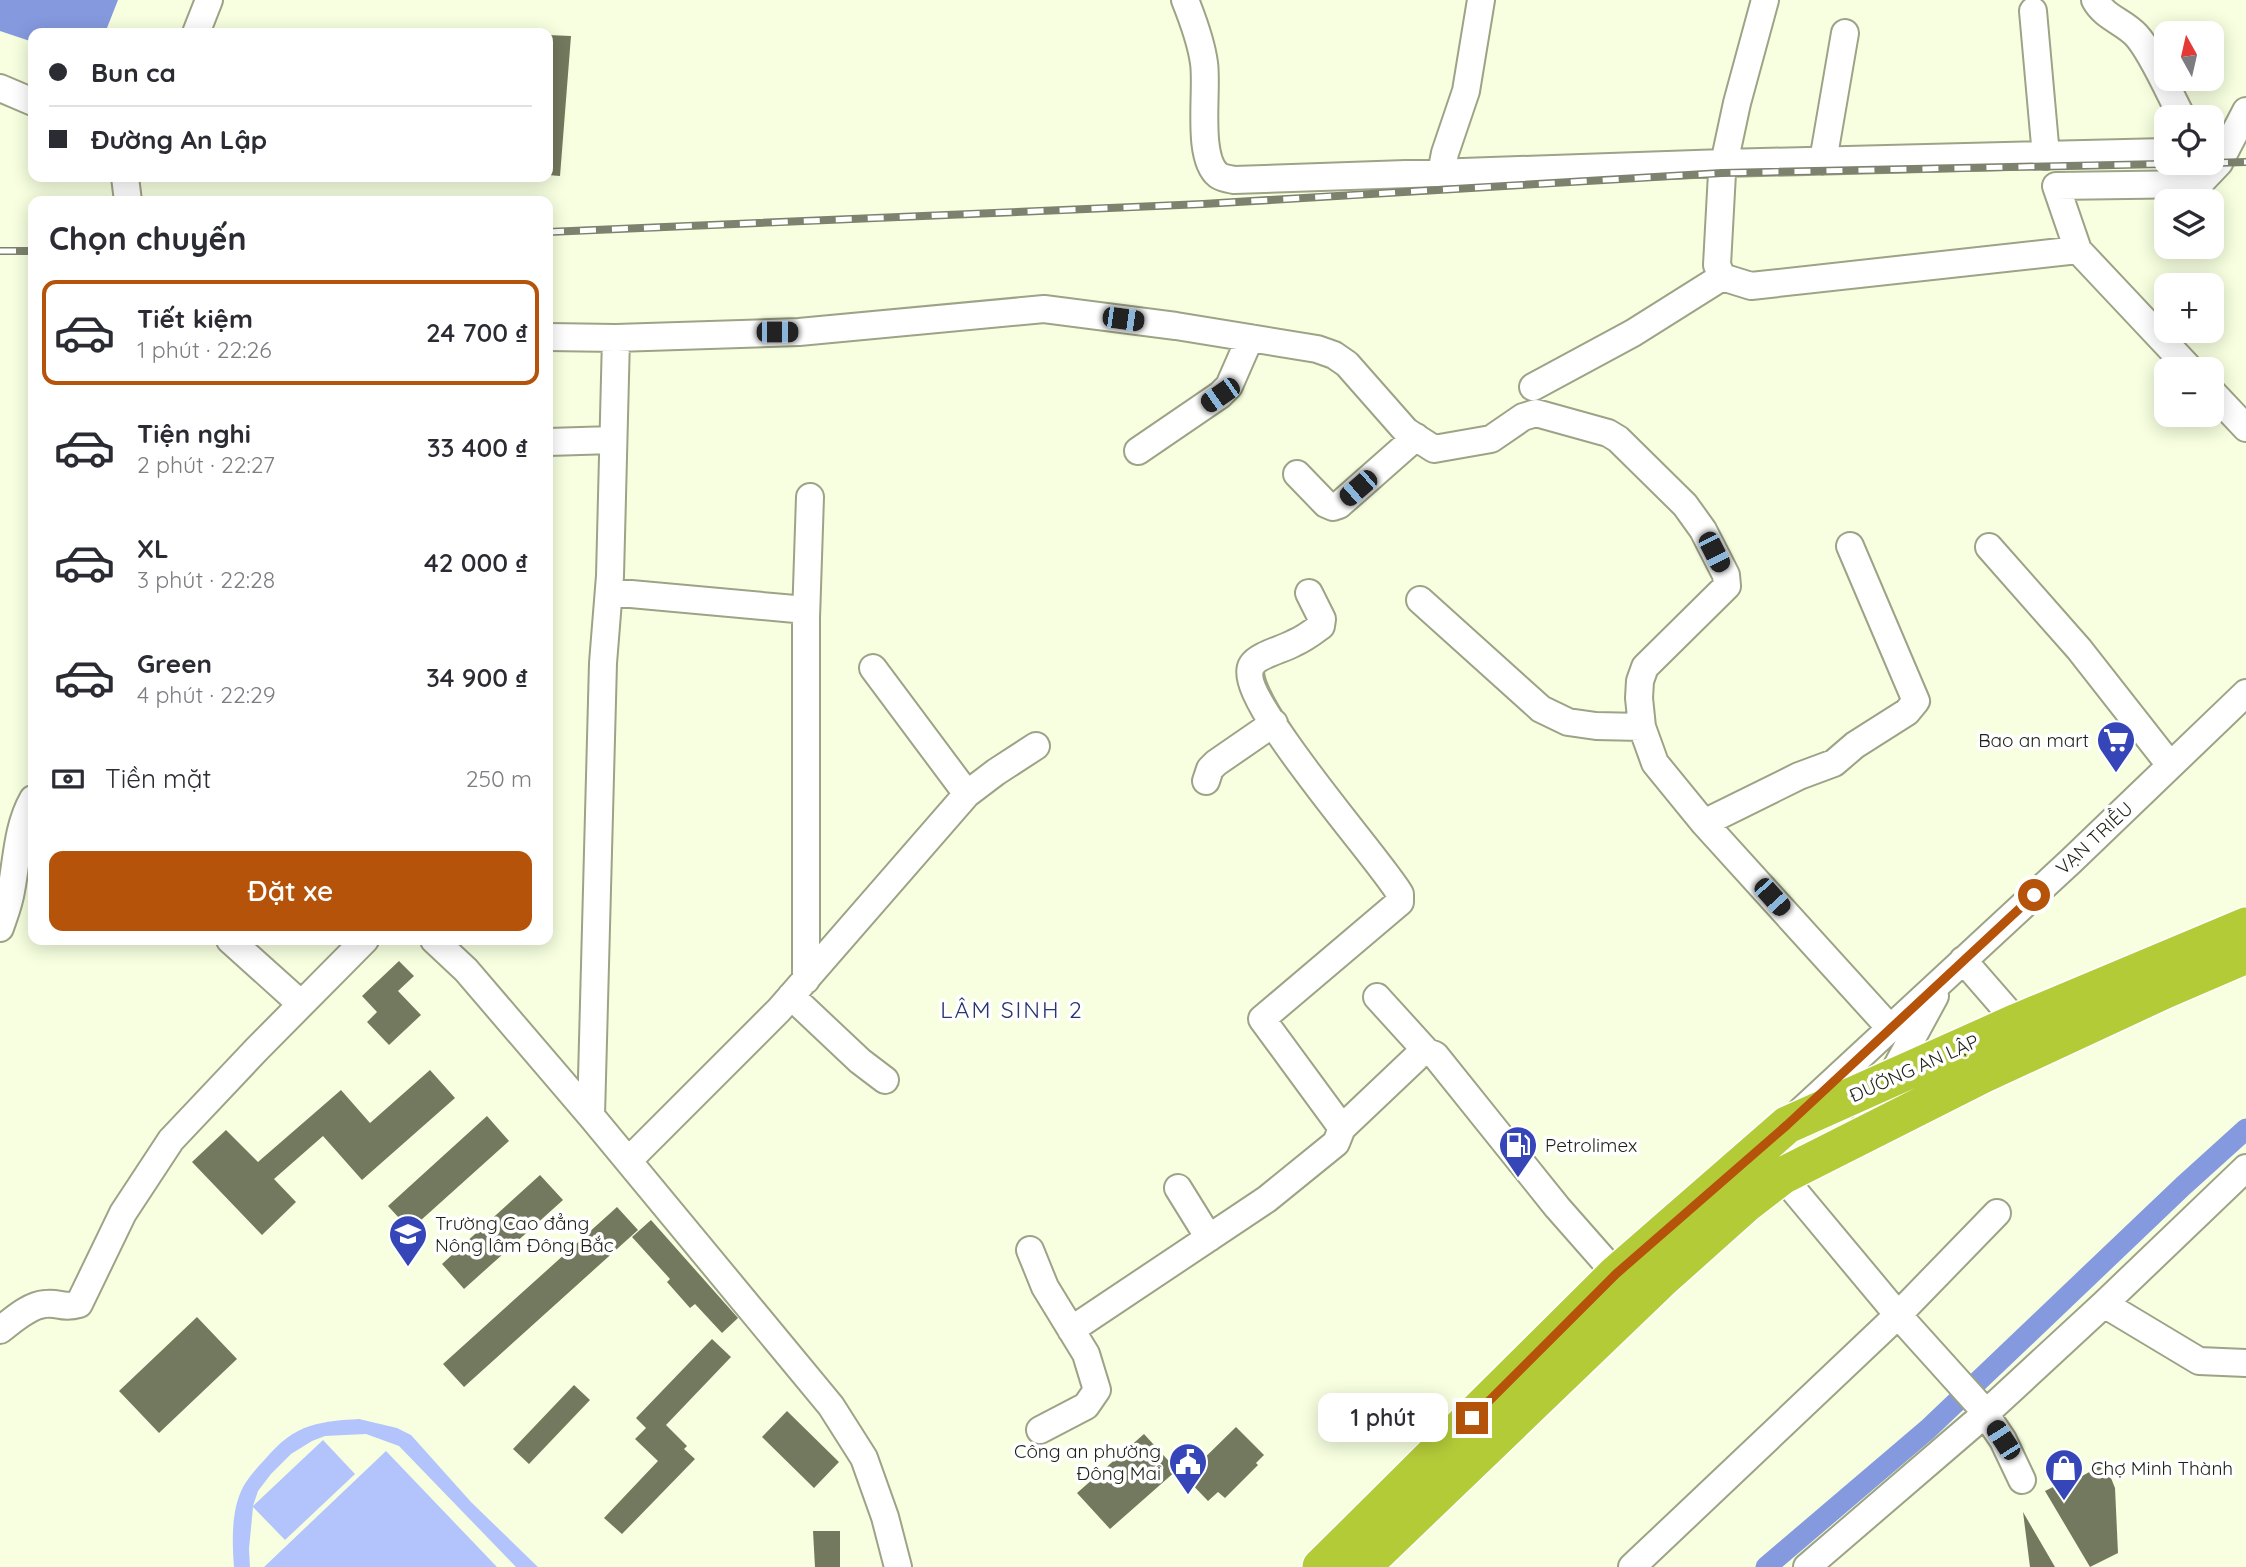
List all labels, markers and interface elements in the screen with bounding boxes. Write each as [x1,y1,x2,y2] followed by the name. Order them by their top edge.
[2154,21,2224,91] north arrow
[2154,21,2224,427] map controls
[91,56,176,89] text: Bun ca
[2154,105,2224,175] button: locate
[91,123,267,156] text: Đường An Lập
[2154,189,2224,259] button: layers
[49,218,247,258] text: Chọn chuyến
[2154,273,2224,343] button: +
[53,301,116,364] icon: car
[137,302,253,335] text: Tiết kiệm
[1101,306,1146,332] car
[426,316,528,349] text: 24 700 ₫
[757,322,799,343] car
[137,335,272,364] text: 1 phút · 22:26
[2154,357,2224,427] button: −
[1197,374,1244,416] car
[53,416,116,479] icon: car
[137,417,251,450] text: Tiện nghi
[427,431,528,464] text: 33 400 ₫
[137,450,275,479] text: 2 phút · 22:27
[1336,466,1381,510] car
[1696,529,1733,575] car
[53,531,116,594] icon: car
[137,532,169,565] text: XL
[424,546,528,579] text: 42 000 ₫
[137,565,275,594] text: 3 phút · 22:28
[53,646,116,709] icon: car
[137,647,212,680] text: Green
[426,661,528,694] text: 34 900 ₫
[137,680,276,709] text: 4 phút · 22:29
[2095,719,2137,774] supermarket icon: Bao an mart
[1978,728,2089,752] place label: Bao an mart
[49,760,87,798] icon: cash
[105,762,211,795] text: Tiền mặt
[466,764,532,793] text: 250 m
[2050,796,2138,880] street label: VẠN TRIỀU
[49,851,532,931] button: Đặt xe
[1751,874,1794,920] car
[2018,879,2050,911] route start
[940,995,1084,1024] district label: LÂM SINH 2
[1846,1029,1982,1107] street label: ĐƯỜNG AN LẬP
[1497,1124,1539,1179] fuel station icon: Petrolimex
[1545,1133,1637,1157] place label: Petrolimex
[435,1211,614,1257] place label: Trường Cao đẳng Nông lâm Đông Bắc
[387,1213,429,1268] school or university icon: Trường Cao đẳng Nông lâm Đông Bắc
[1318,1394,1448,1442] callout: 1 phút
[1456,1402,1488,1434] route end
[1350,1403,1416,1432] text: 1 phút
[1983,1417,2024,1463] car
[1014,1439,1161,1485] place label: Công an phường Đông Mai
[1167,1441,1209,1496] public building icon: Công an phường Đông Mai
[2043,1447,2085,1502] shop icon: Chợ Minh Thành
[2091,1456,2233,1480] place label: Chợ Minh Thành

